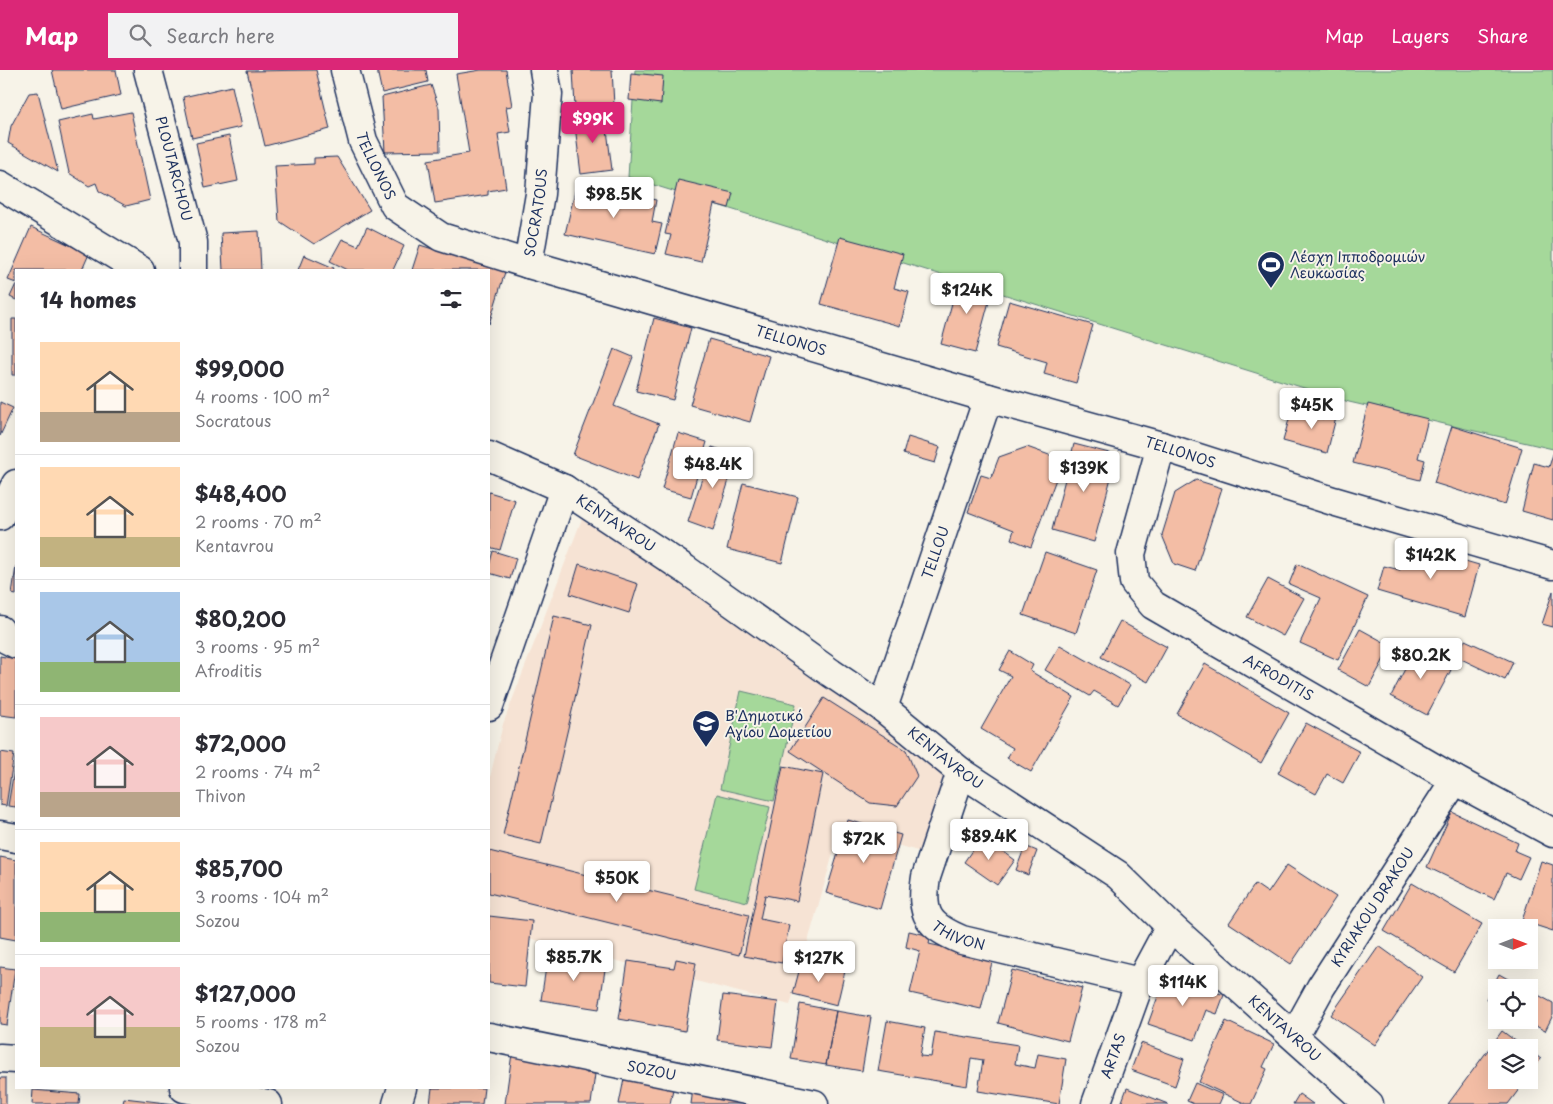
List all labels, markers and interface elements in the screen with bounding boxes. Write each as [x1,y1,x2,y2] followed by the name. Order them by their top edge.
[108,13,458,58] search box
[25,17,78,53] text: Map
[126,21,154,49] icon: search
[166,21,275,49] text: Search here
[1325,22,1364,49] text: Map
[1392,22,1449,49] text: Layers
[1477,22,1528,49] text: Share
[563,102,623,144] pin: $99K
[572,106,614,130] text: $99K
[151,114,198,223] street label: PLOUTARCHOU
[351,130,401,203] street label: TELLONOS
[518,168,552,258] street label: SOCRATOUS
[573,176,655,219] pin: $98.5K
[586,181,642,205] text: $98.5K
[1290,246,1426,283] place label: Λέσχη Ιπποδρομιών Λευκωσίας
[1256,250,1286,289] sports icon: Λέσχη Ιπποδρομιών Λευκωσίας
[932,272,1002,315] pin: $124K
[941,277,993,301] text: $124K
[40,283,136,315] text: 14 homes
[437,285,465,313] icon: filters
[753,320,829,360] street label: TELLONOS
[195,352,284,384] text: $99,000
[80,362,140,422] icon: home
[195,384,330,408] text: 4 rooms · 100 m²
[1282,388,1342,430] pin: $45K
[1290,392,1334,416] text: $45K
[195,408,271,432] text: Socratous
[1142,431,1218,473] street label: TELLONOS
[672,446,754,489] pin: $48.4K
[1049,450,1119,493] pin: $139K
[684,451,742,475] text: $48.4K
[1060,455,1108,479] text: $139K
[195,477,287,509] text: $48,400
[80,487,140,547] icon: home
[572,489,660,557] street label: KENTAVROU
[195,509,322,533] text: 2 rooms · 70 m²
[916,523,954,582] street label: TELLOU
[195,533,274,557] text: Kentavrou
[1396,538,1466,580] pin: $142K
[1406,542,1456,566] text: $142K
[195,602,286,634] text: $80,200
[80,612,140,672] icon: home
[195,634,320,658] text: 3 rooms · 95 m²
[1380,638,1462,680] pin: $80.2K
[1391,642,1451,666] text: $80.2K
[1240,649,1318,706] street label: AFRODITIS
[195,658,262,682] text: Afroditis
[725,705,832,742] place label: Β'Δημοτικό Αγίου Δομετίου
[691,709,721,748] school or university icon: Β'Δημοτικό Αγίου Δομετίου
[903,721,988,794] street label: KENTAVROU
[195,727,286,759] text: $72,000
[80,737,140,797] icon: home
[195,759,321,783] text: 2 rooms · 74 m²
[195,783,246,807] text: Thivon
[948,818,1030,861] pin: $89.4K
[834,822,894,864] pin: $72K
[961,823,1017,847] text: $89.4K
[843,826,885,850] text: $72K
[1326,843,1419,971] street label: KYRIAKOU DRAKOU
[195,852,283,884] text: $85,700
[587,860,647,903] pin: $50K
[80,862,140,922] icon: home
[595,865,639,889] text: $50K
[195,884,329,908] text: 3 rooms · 104 m²
[195,908,240,932] text: Sozou
[927,915,987,955] street label: THIVON
[1488,919,1538,969] north arrow
[1488,919,1538,1089] map controls
[533,940,615,982] pin: $85.7K
[784,940,854,983] pin: $127K
[546,944,602,968] text: $85.7K
[794,945,844,969] text: $127K
[1148,964,1218,1007] pin: $114K
[1159,969,1207,993] text: $114K
[195,977,296,1009] text: $127,000
[1488,979,1538,1029] button: locate
[80,987,140,1047] icon: home
[1244,990,1326,1066] street label: KENTAVROU
[195,1009,327,1033] text: 5 rooms · 178 m²
[1095,1030,1131,1081] street label: ARTAS
[195,1033,240,1057] text: Sozou
[1488,1039,1538,1089] button: layers
[625,1055,678,1085] street label: SOZOU

